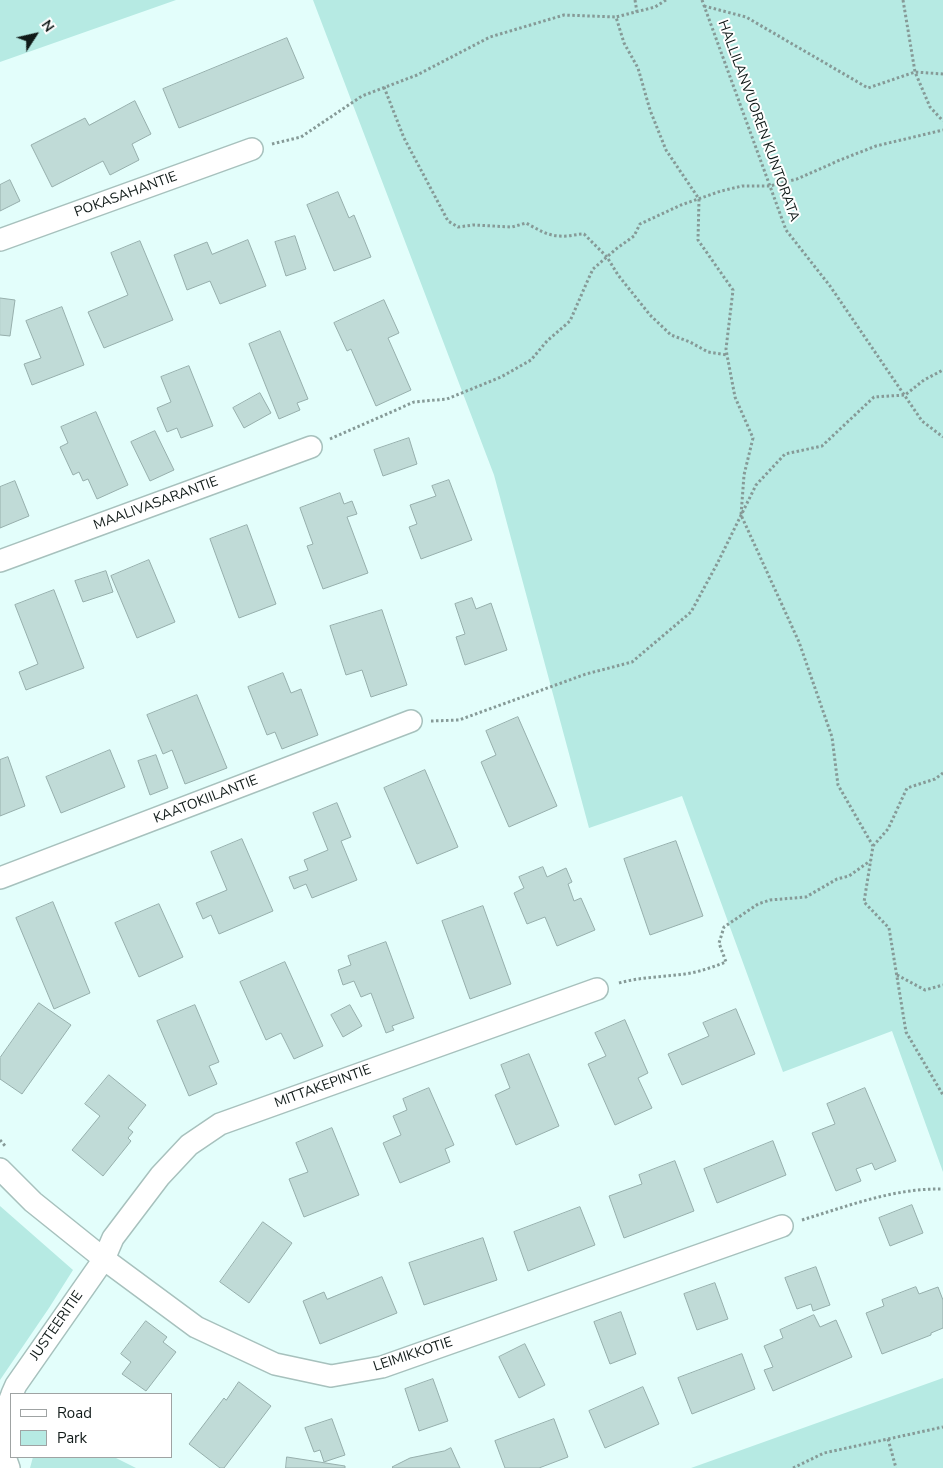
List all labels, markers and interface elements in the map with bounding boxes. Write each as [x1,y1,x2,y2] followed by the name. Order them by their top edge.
[10,10,60,60] north arrow
[37,16,58,36] text: N
[714,18,802,224] street label: HALLILANVUOREN KUNTORATA
[72,169,180,221] street label: POKASAHANTIE
[91,474,221,534] street label: MAALIVASARANTIE
[152,772,260,828] street label: KAATOKIILANTIE
[272,1062,374,1112] street label: MITTAKEPINTIE
[27,1288,87,1364] street label: JUSTEERITIE
[371,1334,455,1376] street label: LEIMIKKOTIE
[10,1393,172,1458] legend
[57,1403,92,1423] text: Road
[57,1428,87,1448] text: Park

